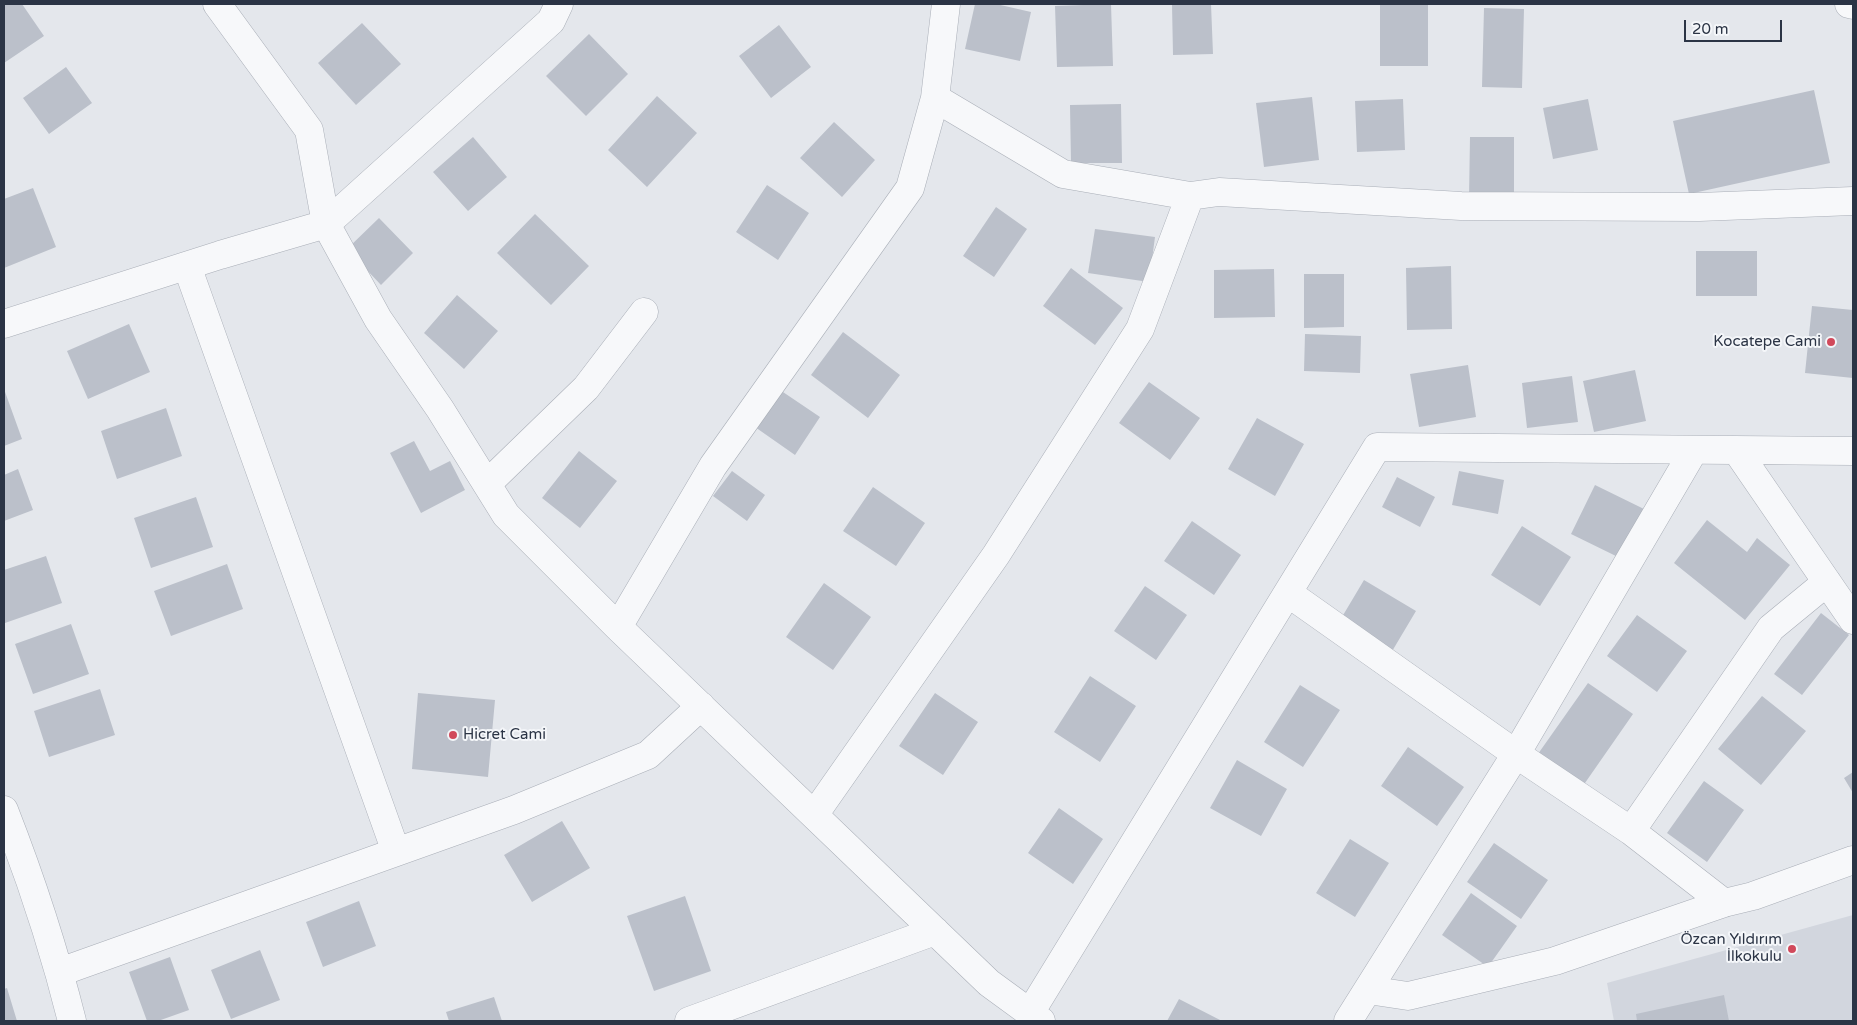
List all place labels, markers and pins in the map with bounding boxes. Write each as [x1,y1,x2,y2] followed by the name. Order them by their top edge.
[1713,333,1821,351] place label: Kocatepe Cami
[1825,336,1837,348] marker: Kocatepe Cami
[463,726,546,744] place label: Hicret Cami
[447,729,459,741] marker: Hicret Cami
[1680,931,1782,966] place label: Özcan Yıldırım İlkokulu
[1786,943,1798,955] marker: Özcan Yıldırım İlkokulu

